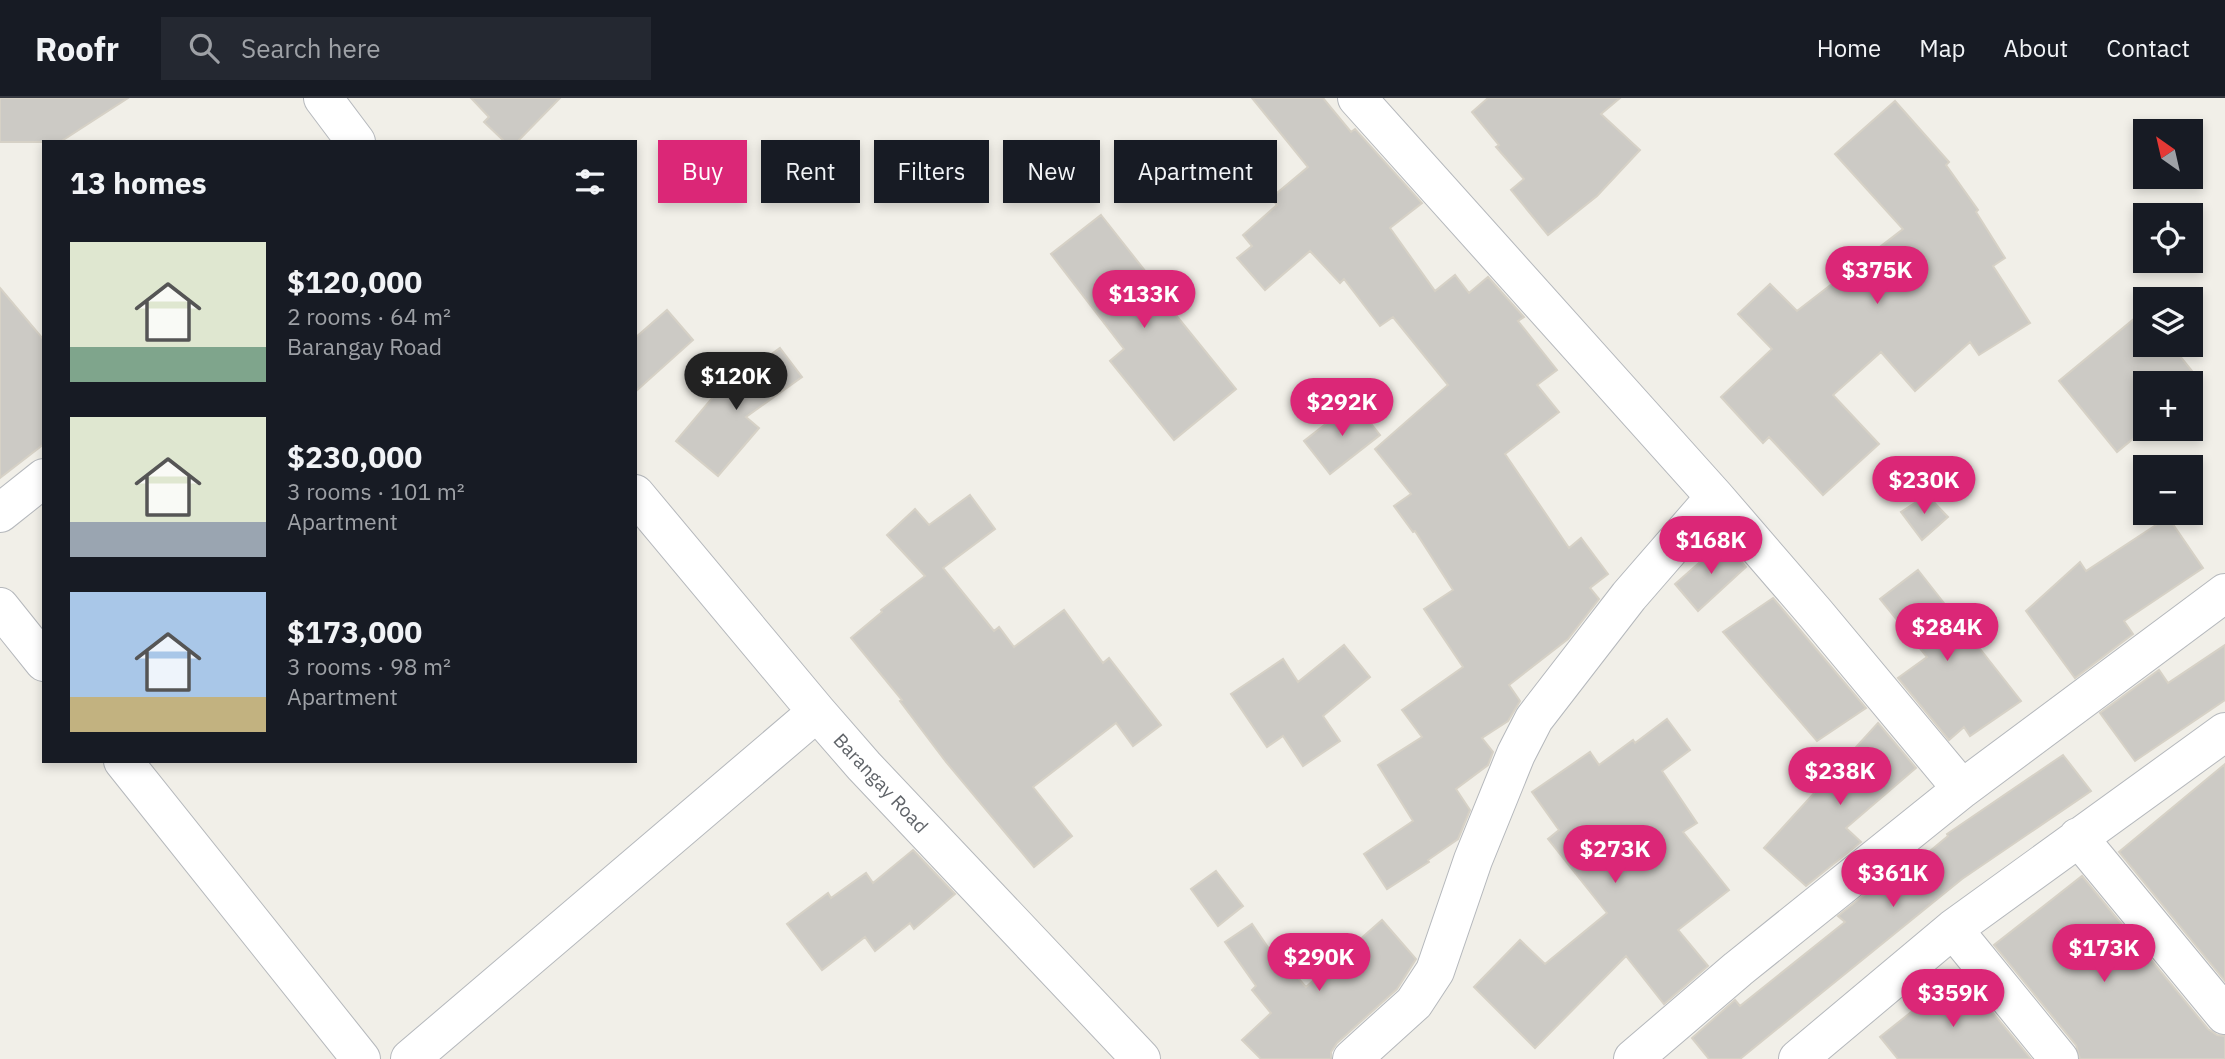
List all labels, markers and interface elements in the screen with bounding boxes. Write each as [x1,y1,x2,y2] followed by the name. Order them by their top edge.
[161,17,651,80] search box
[35,27,119,70] text: Roofr
[185,29,223,67] icon: search
[241,31,380,65] text: Search here
[1817,32,1881,64] text: Home
[1919,32,1965,64] text: Map
[2003,32,2068,64] text: About
[2106,32,2190,64] text: Contact
[2133,119,2203,189] north arrow
[2133,119,2203,525] map controls
[658,140,747,203] chip: Buy
[761,140,860,203] chip: Rent
[874,140,989,203] chip: Filters
[1003,140,1100,203] chip: New
[1114,140,1277,203] chip: Apartment
[70,163,207,202] text: 13 homes
[571,163,609,201] icon: filters
[2133,203,2203,273] button: locate
[1828,246,1926,306] pin: $375K
[1841,254,1913,284] text: $375K
[287,262,422,301] text: $120,000
[126,270,210,354] icon: home
[1095,271,1193,330] pin: $133K
[1108,278,1180,308] text: $133K
[2133,287,2203,357] button: layers
[287,301,451,331] text: 2 rooms · 64 m²
[287,331,442,361] text: Barangay Road
[687,352,785,412] pin: $120K
[700,360,772,390] text: $120K
[2133,371,2203,441] button: +
[1293,378,1391,438] pin: $292K
[1306,386,1378,416] text: $292K
[287,437,422,476] text: $230,000
[126,445,210,529] icon: home
[2133,455,2203,525] button: −
[1875,456,1973,516] pin: $230K
[1888,464,1960,494] text: $230K
[287,476,465,506] text: 3 rooms · 101 m²
[287,506,398,536] text: Apartment
[1662,517,1760,576] pin: $168K
[1675,524,1747,554] text: $168K
[1898,603,1996,663] pin: $284K
[1911,611,1983,641] text: $284K
[287,612,422,651] text: $173,000
[126,620,210,704] icon: home
[287,651,451,681] text: 3 rooms · 98 m²
[287,681,398,711] text: Apartment
[829,728,933,838] street label: Barangay Road
[1791,748,1889,807] pin: $238K
[1804,755,1876,785] text: $238K
[1566,826,1664,885] pin: $273K
[1579,833,1651,863] text: $273K
[1844,850,1942,909] pin: $361K
[1857,857,1929,887] text: $361K
[2055,924,2153,984] pin: $173K
[2068,932,2140,962] text: $173K
[1270,934,1368,993] pin: $290K
[1283,941,1355,971] text: $290K
[1904,970,2002,1029] pin: $359K
[1917,977,1989,1007] text: $359K

